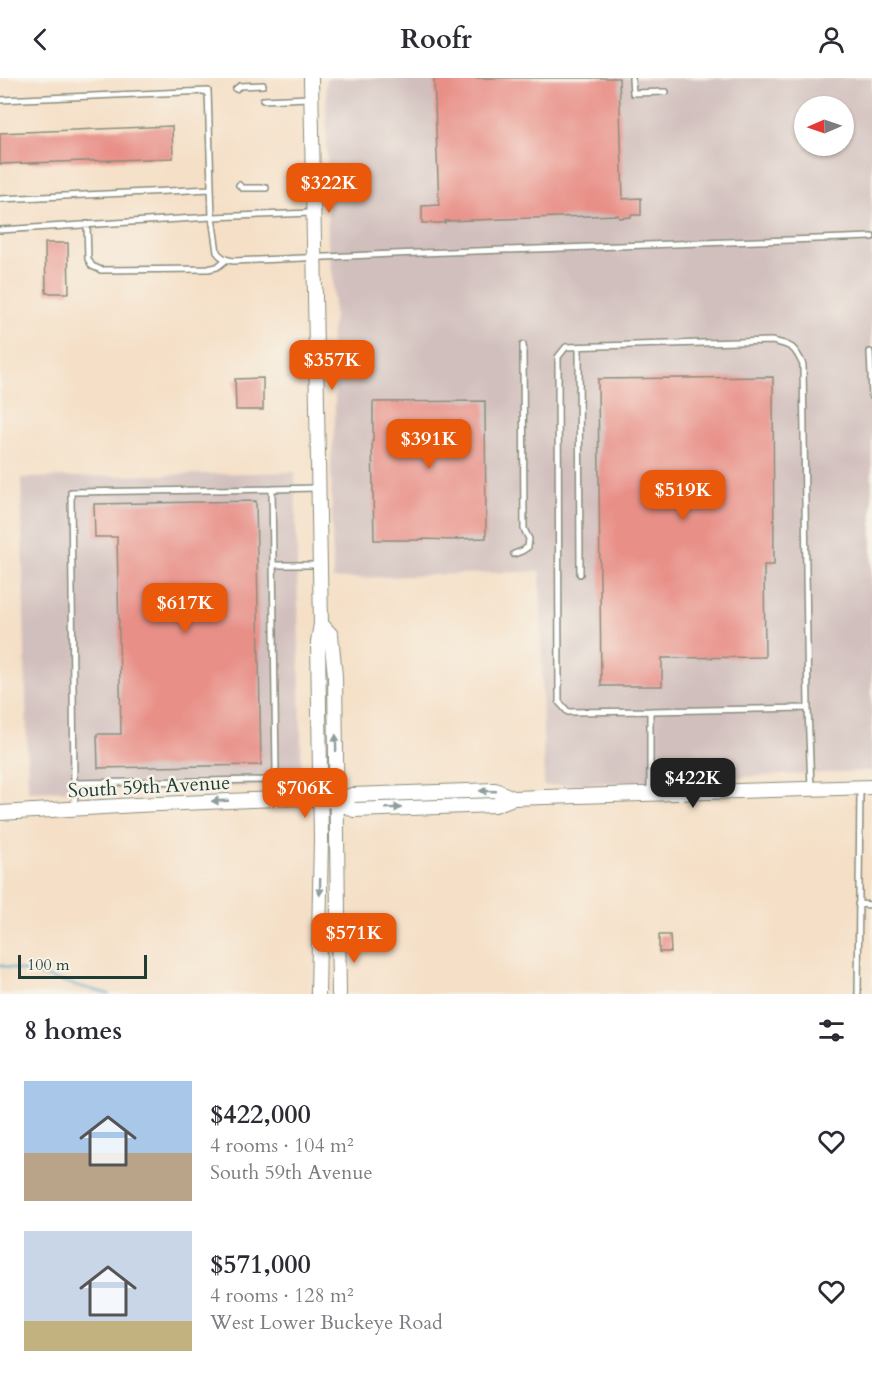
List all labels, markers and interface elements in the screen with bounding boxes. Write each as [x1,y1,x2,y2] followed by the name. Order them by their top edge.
[400,21,472,58] text: Roofr
[24,23,57,56] icon: back
[815,23,848,56] icon: person
[794,96,854,156] north arrow
[794,96,854,156] map controls
[287,163,371,214] pin: $322K
[300,169,358,196] text: $322K
[290,340,374,391] pin: $357K
[303,346,361,373] text: $357K
[387,419,471,470] pin: $391K
[400,425,458,452] text: $391K
[641,470,725,521] pin: $519K
[654,476,712,503] text: $519K
[143,583,227,634] pin: $617K
[156,589,214,616] text: $617K
[331,733,340,752] one-way arrow
[651,758,735,809] pin: $422K
[664,764,722,791] text: $422K
[263,768,347,819] pin: $706K
[67,769,231,804] street label: South 59th Avenue
[276,774,334,801] text: $706K
[478,787,497,796] one-way arrow
[210,797,229,806] one-way arrow
[384,804,403,813] one-way arrow
[315,878,325,897] one-way arrow
[312,913,396,964] pin: $571K
[325,919,383,946] text: $571K
[18,952,147,980] scale bar
[27,954,69,976] text: 100 m
[24,1013,122,1048] text: 8 homes
[815,1014,848,1047] icon: filters
[210,1097,311,1132] text: $422,000
[72,1105,144,1177] icon: home
[815,1125,848,1158] icon: heart
[210,1132,354,1159] text: 4 rooms · 104 m²
[210,1159,372,1186] text: South 59th Avenue
[210,1247,311,1282] text: $571,000
[72,1255,144,1327] icon: home
[815,1275,848,1308] icon: heart
[210,1282,354,1309] text: 4 rooms · 128 m²
[210,1309,443,1336] text: West Lower Buckeye Road

